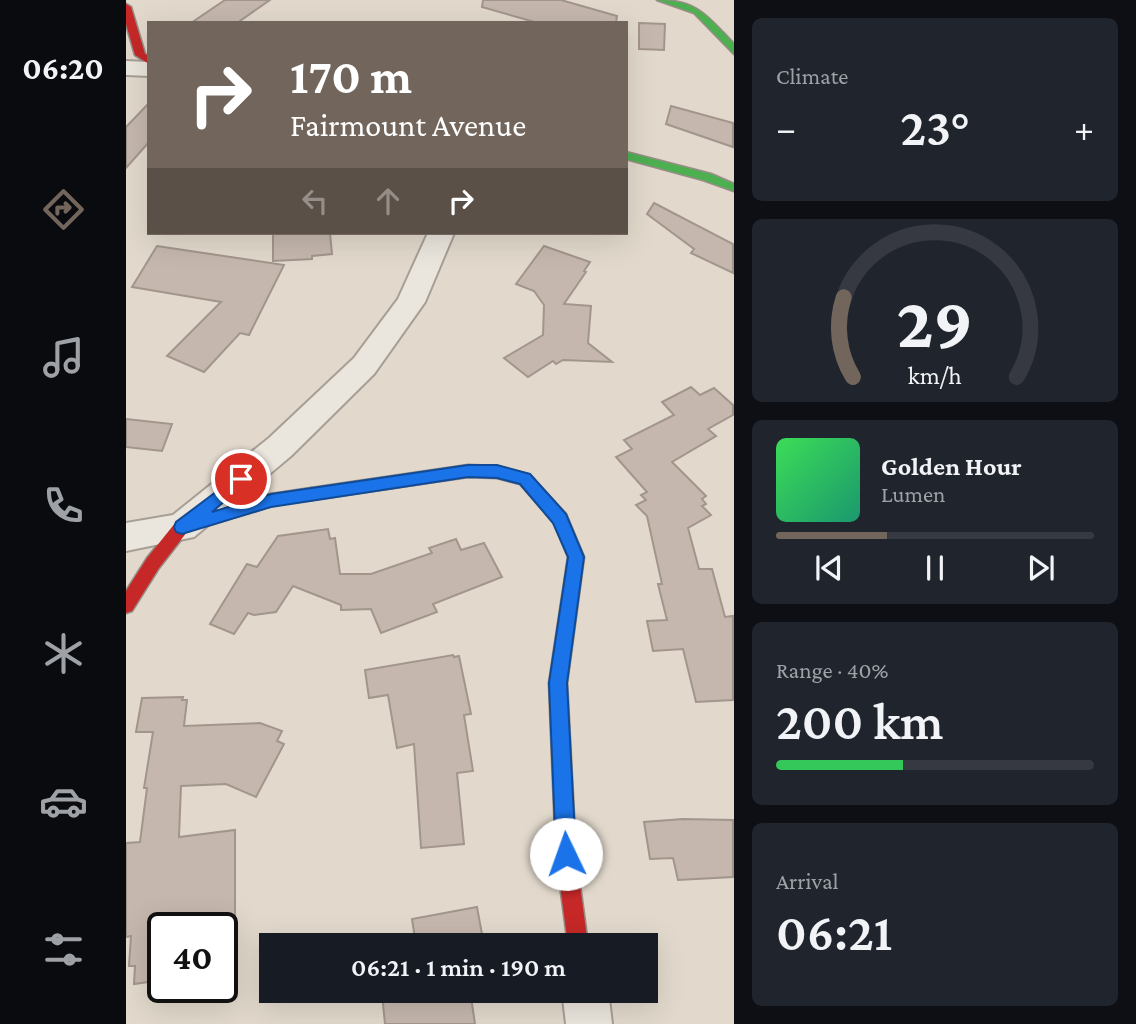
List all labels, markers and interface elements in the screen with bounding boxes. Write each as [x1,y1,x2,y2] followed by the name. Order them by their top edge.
[175,49,266,140] icon: right
[290,49,412,104] text: 170 m
[22,50,104,86] text: 06:20
[776,63,848,89] text: Climate
[900,98,970,156] text: 23°
[290,107,526,143] text: Fairmount Avenue
[776,107,796,149] text: −
[1074,107,1094,149] text: +
[296,182,334,220] icon: left
[369,182,407,220] icon: ahead
[442,182,480,220] icon: right
[39,185,88,234] icon: directions
[897,282,973,363] text: 29
[39,333,88,382] icon: music
[908,362,962,389] text: km/h
[211,449,271,509] pin
[881,452,1022,481] text: Golden Hour
[222,460,260,498] icon: arrive
[39,481,88,530] icon: phone
[881,481,945,507] text: Lumen
[810,549,848,587] icon: previous
[916,549,954,587] icon: pause
[1022,549,1060,587] icon: next
[39,629,88,678] icon: climate
[776,657,889,683] text: Range · 40%
[776,692,943,750] text: 200 km
[39,777,88,826] icon: car
[529,817,603,891] position arrow
[776,868,839,894] text: Arrival
[776,903,892,961] text: 06:21
[147,912,238,1003] speed limit sign: 40
[39,925,88,974] icon: filters
[351,953,566,982] text: 06:21 · 1 min · 190 m

